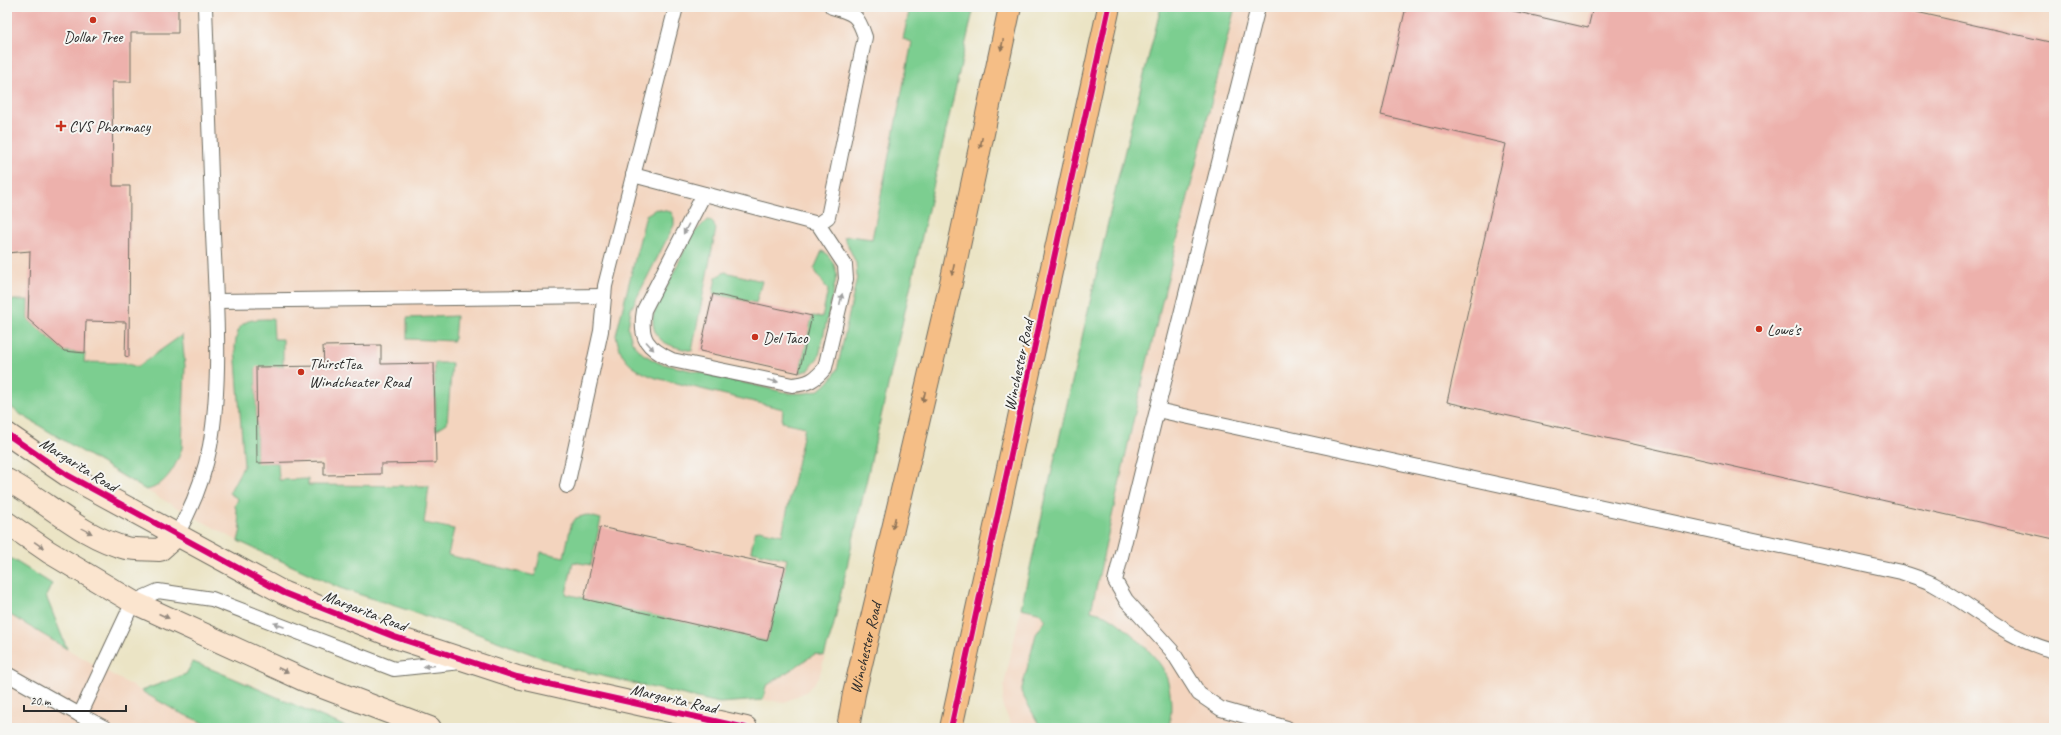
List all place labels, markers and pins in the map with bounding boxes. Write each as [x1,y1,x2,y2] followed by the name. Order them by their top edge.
[88,15,98,25] marker: Dollar Tree
[64,27,124,47] place label: Dollar Tree
[69,117,152,137] place label: CVS Pharmacy
[56,121,66,131] marker: CVS Pharmacy
[1767,320,1802,340] place label: Lowe's
[1754,324,1764,334] marker: Lowe's
[763,328,809,348] place label: Del Taco
[750,332,760,342] marker: Del Taco
[309,354,412,392] place label: ThirstTea Windcheater Road
[296,367,306,377] marker: ThirstTea Windcheater Road

